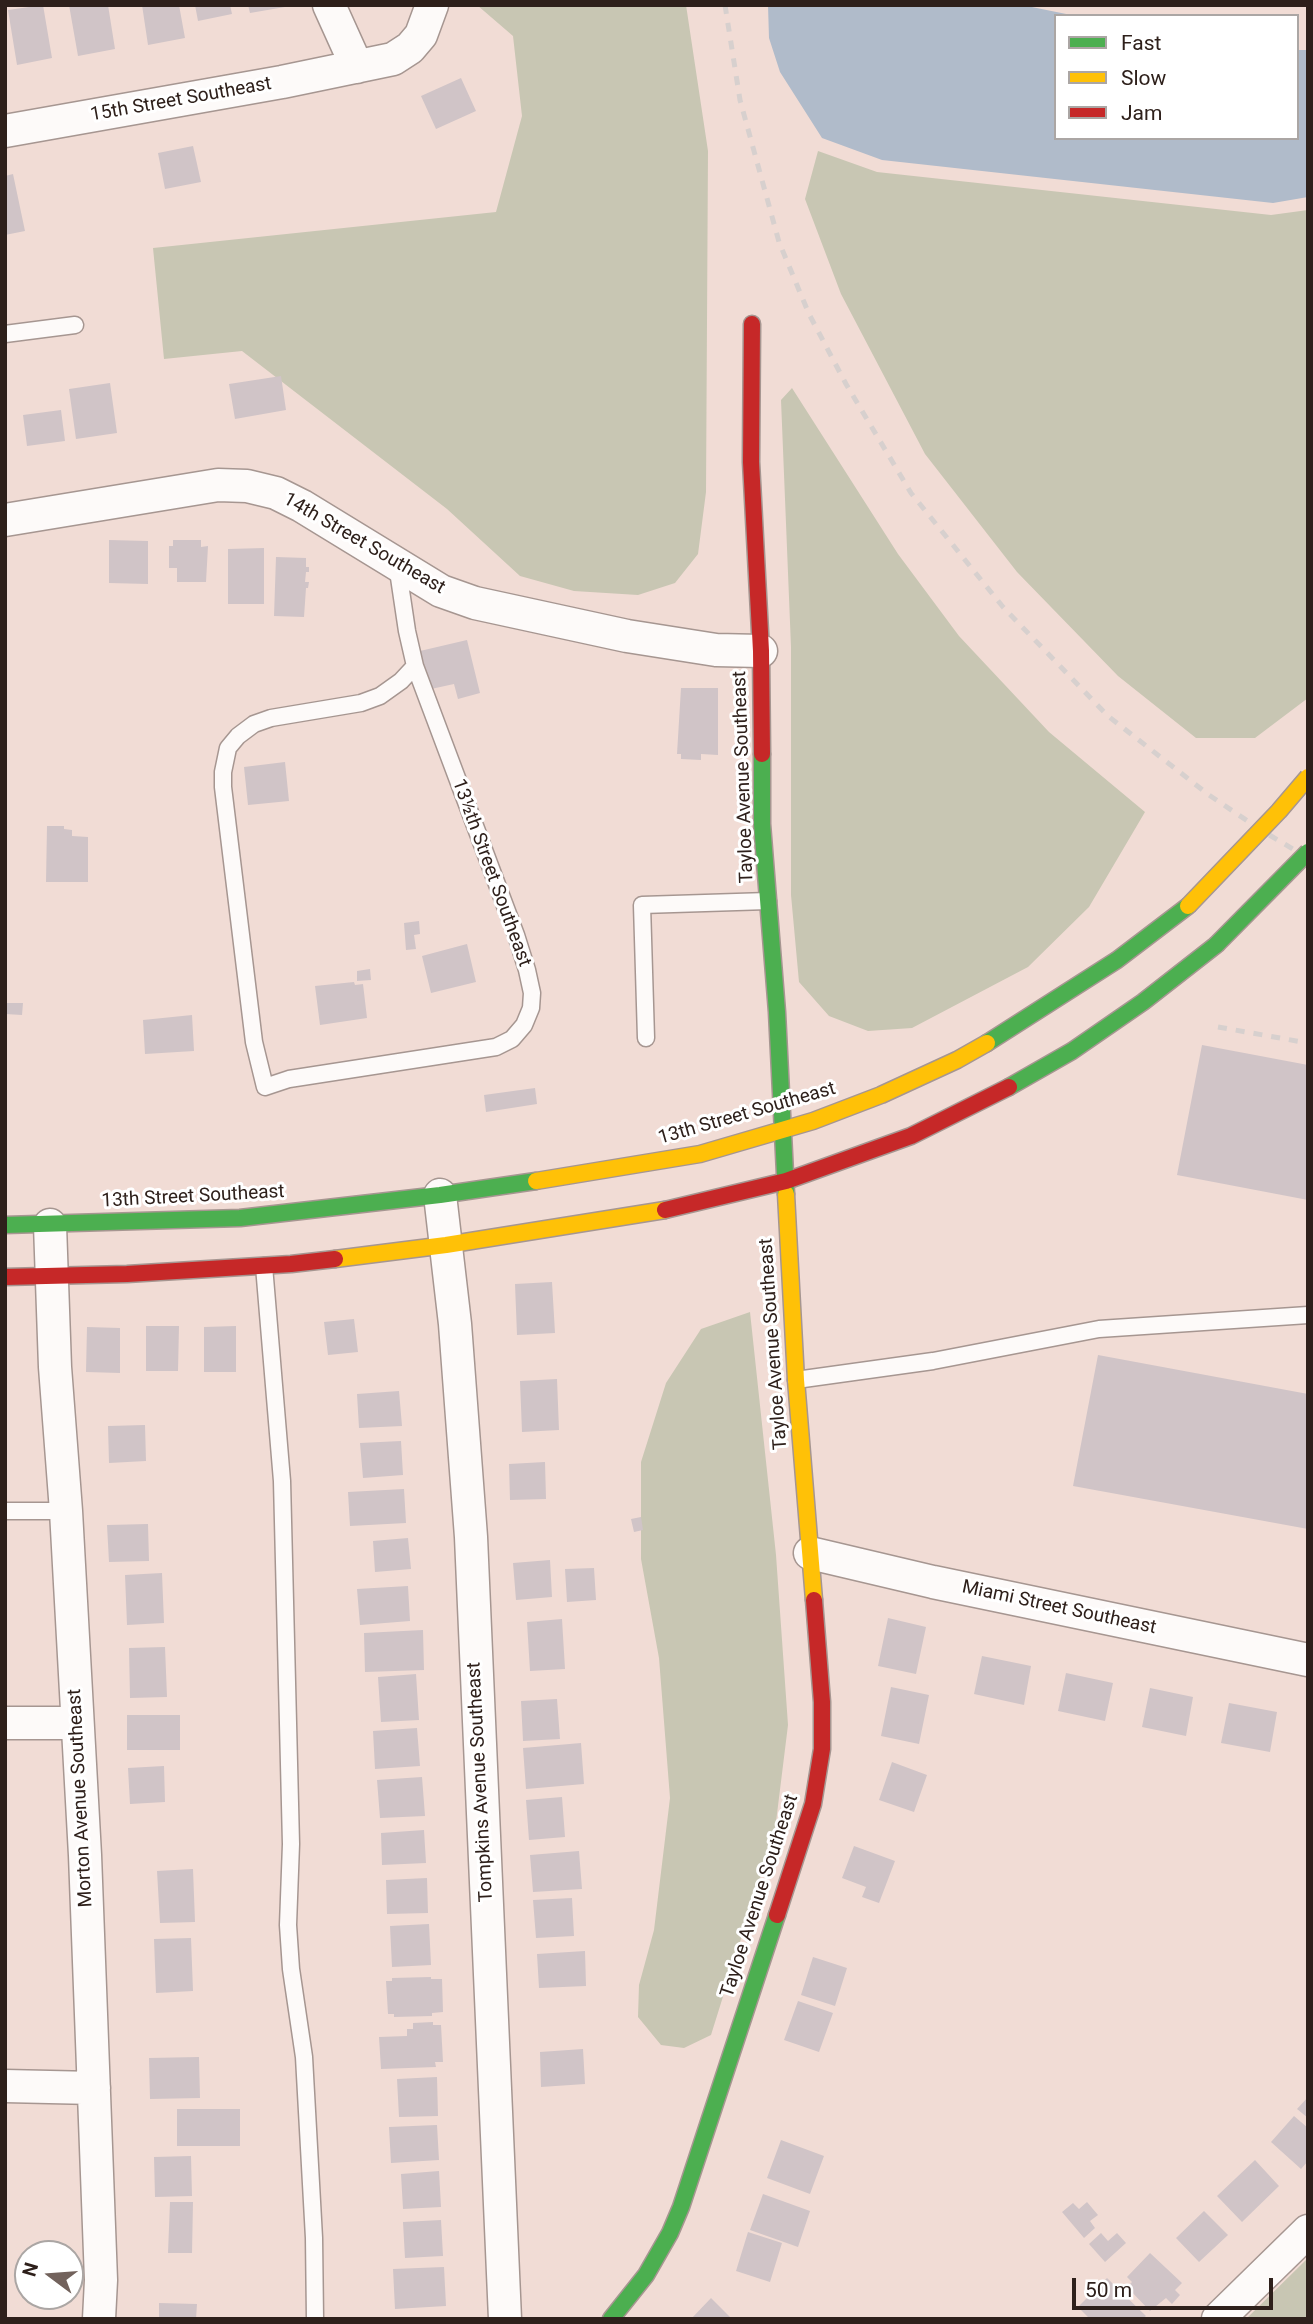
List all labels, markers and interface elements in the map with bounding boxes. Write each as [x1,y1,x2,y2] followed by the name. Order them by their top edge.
[1054,14,1299,140] legend
[1121,31,1161,55] text: Fast
[1121,66,1166,90] text: Slow
[89,73,273,127] street label: 15th Street Southeast
[1121,101,1162,125] text: Jam
[279,488,449,600] street label: 14th Street Southeast
[729,671,759,883] street label: Tayloe Avenue Southeast
[446,776,536,970] street label: 13½th Street Southeast
[656,1078,838,1150] street label: 13th Street Southeast
[101,1181,285,1213] street label: 13th Street Southeast
[755,1237,793,1451] street label: Tayloe Avenue Southeast
[960,1576,1158,1640] street label: Miami Street Southeast
[463,1661,499,1903] street label: Tompkins Avenue Southeast
[64,1688,98,1908] street label: Morton Avenue Southeast
[716,1792,804,2000] street label: Tayloe Avenue Southeast
[14,2240,84,2310] north arrow
[17,2260,43,2279] text: N
[1075,2264,1276,2308] scale bar
[1085,2278,1132,2302] text: 50 m

